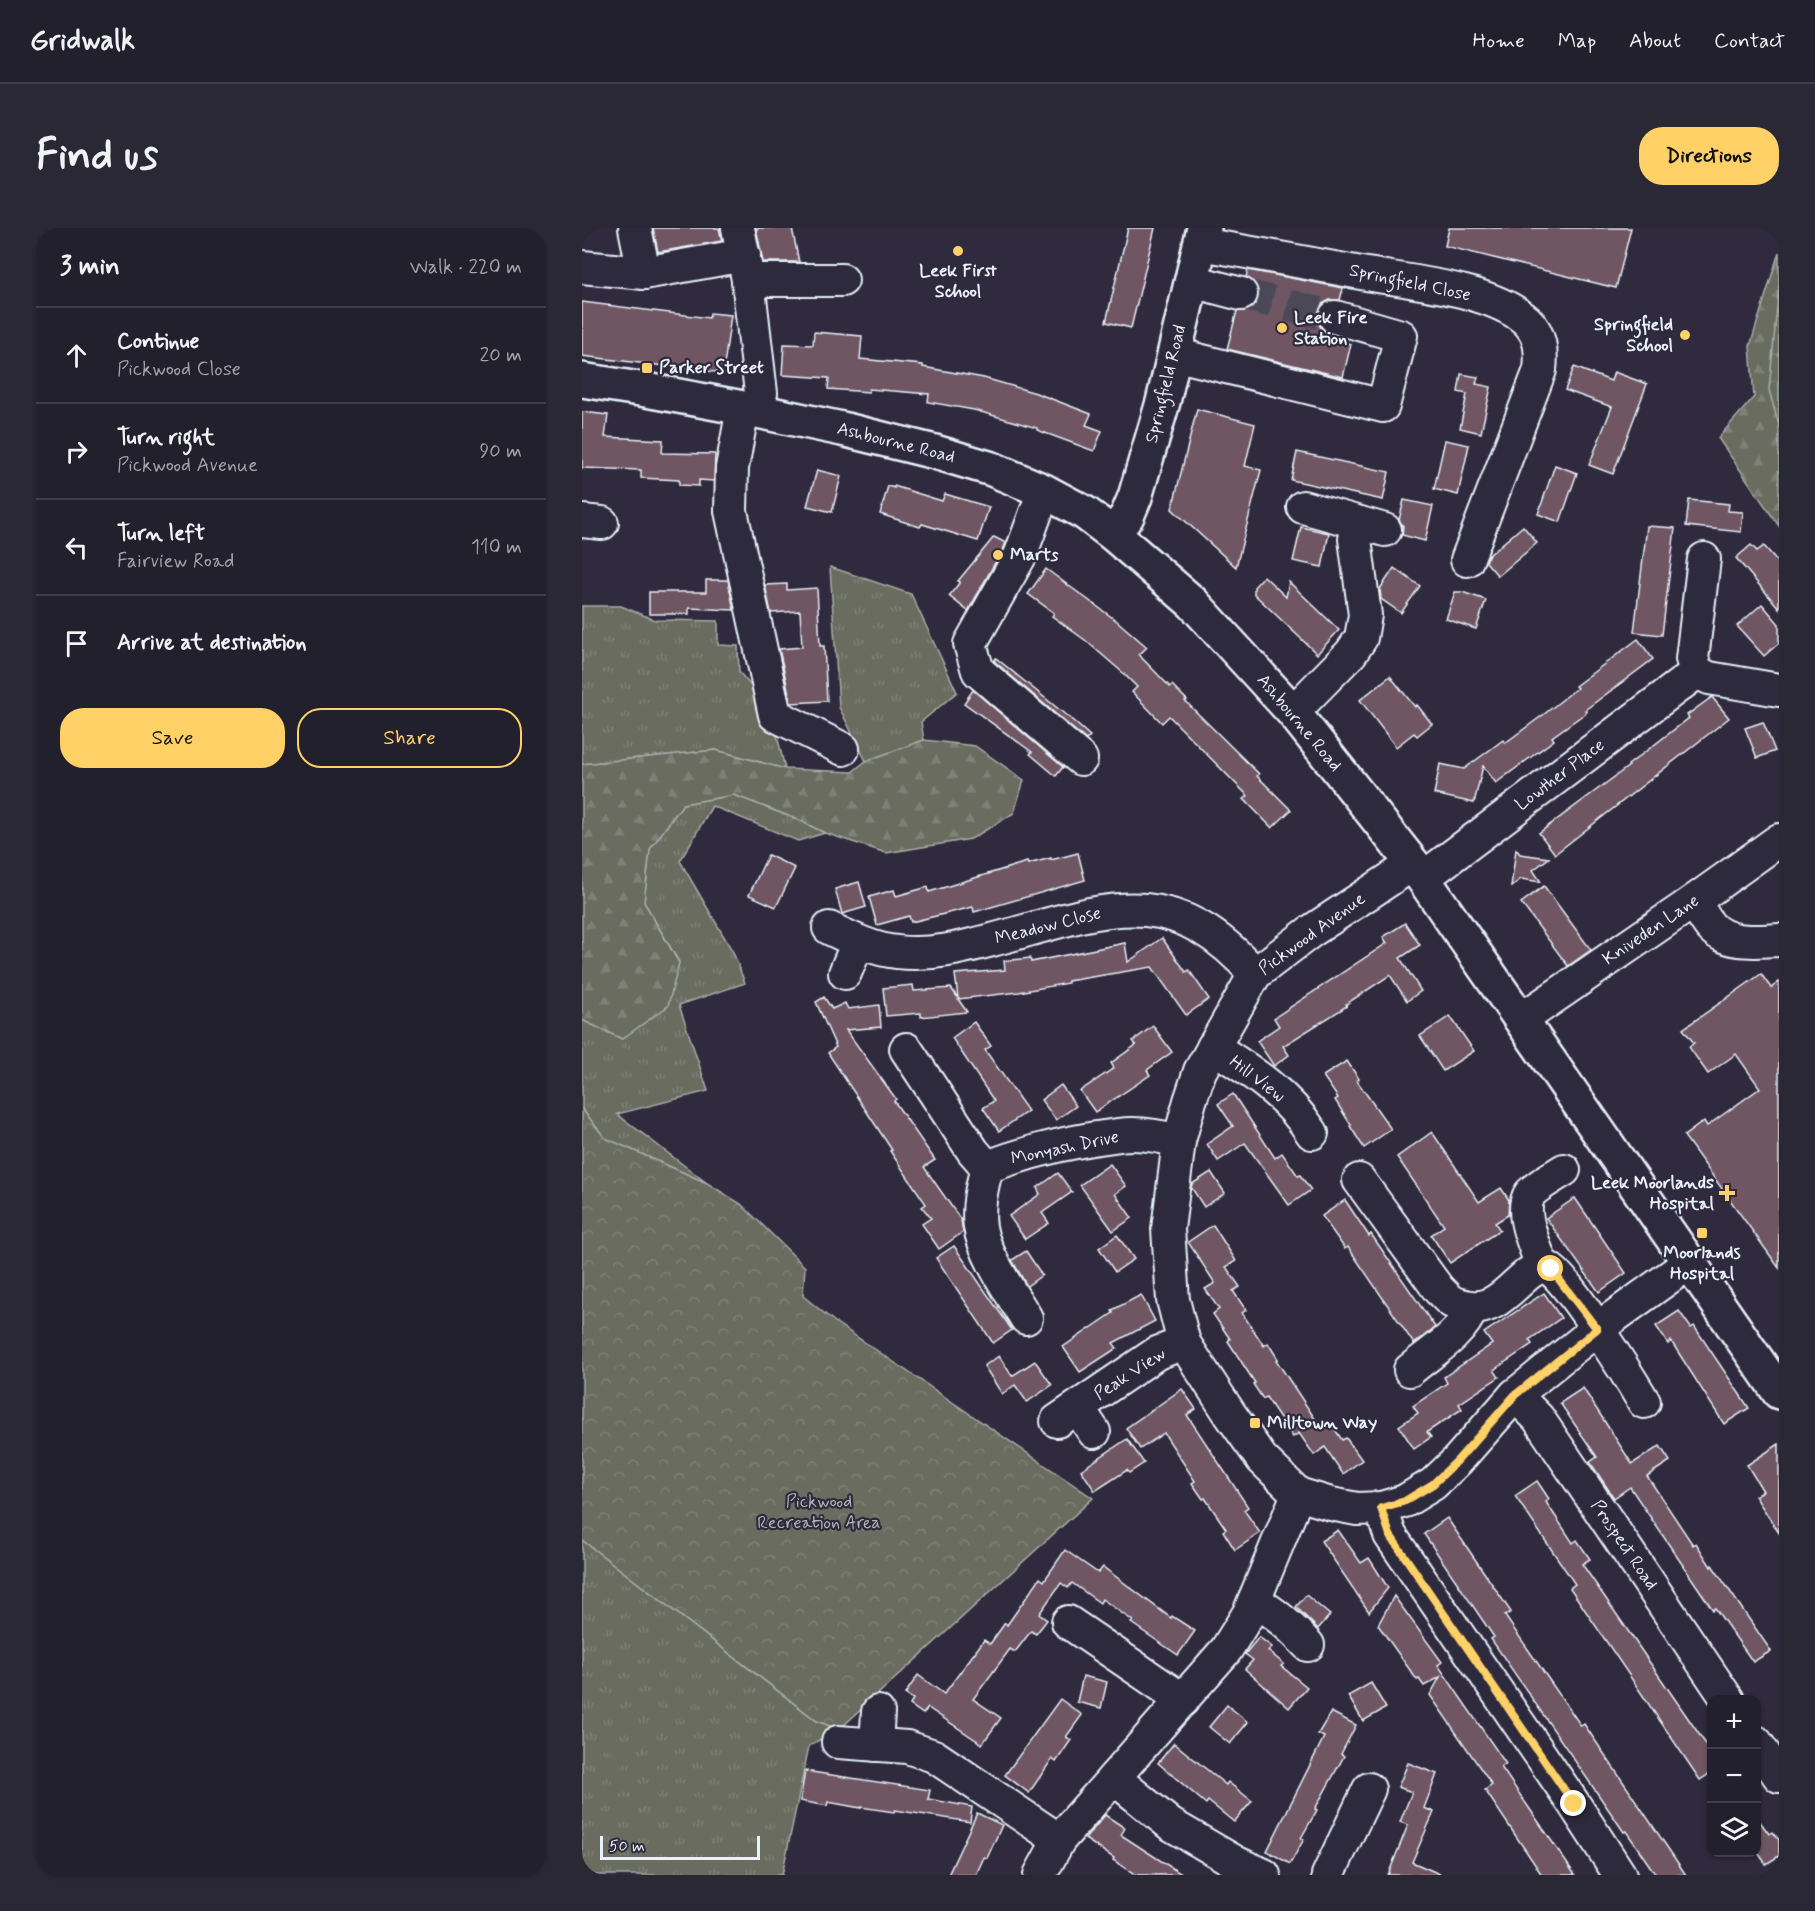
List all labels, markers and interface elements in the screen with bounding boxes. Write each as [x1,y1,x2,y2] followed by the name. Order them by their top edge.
[30,23,135,60] text: Gridwalk
[1473,27,1525,55] text: Home
[1558,27,1596,55] text: Map
[1629,27,1681,55] text: About
[1714,27,1785,55] text: Contact
[1639,127,1779,185] button: Directions
[36,129,158,184] text: Find us
[951,244,965,258] marker: Leek First School
[60,250,120,284] text: 3 min
[410,254,522,281] text: Walk · 220 m
[1347,258,1473,310] street label: Springfield Close
[919,259,997,304] place label: Leek First School
[1294,306,1368,351] place label: Leek Fire Station
[1594,313,1673,358] place label: Springfield School
[1275,321,1289,335] marker: Leek Fire Station
[1140,322,1194,446] street label: Springfield Road
[117,328,199,356] text: Continue
[1678,328,1692,342] marker: Springfield School
[60,339,93,372] icon: ahead
[479,342,522,369] text: 20 m
[117,356,241,383] text: Pickwood Close
[659,356,764,380] place label: Parker Street
[640,361,654,375] marker: Parker Street
[835,417,957,469] street label: Ashbourne Road
[117,424,215,452] text: Turn right
[60,435,93,468] icon: right
[479,438,522,465] text: 90 m
[117,452,258,479] text: Pickwood Avenue
[117,520,205,548] text: Turn left
[60,531,93,564] icon: left
[471,534,522,561] text: 110 m
[1010,543,1059,567] place label: Marts
[117,548,234,575] text: Fairview Road
[991,548,1005,562] marker: Marts
[60,627,93,660] icon: arrive
[117,629,307,657] text: Arrive at destination
[1251,669,1347,777] street label: Ashbourne Road
[60,708,285,768] button: Save
[297,708,522,768] button: Share
[1510,733,1610,817] street label: Lowther Place
[1254,887,1370,981] street label: Pickwood Avenue
[1598,889,1704,971] street label: Kniveden Lane
[992,901,1104,951] street label: Meadow Close
[1224,1050,1290,1108] street label: Hill View
[1009,1125,1121,1171] street label: Monyash Drive
[1591,1171,1715,1216] place label: Leek Moorlands Hospital
[1718,1184,1736,1202] marker: Leek Moorlands Hospital
[1695,1226,1709,1240] marker: Moorlands Hospital
[1663,1241,1741,1286] place label: Moorlands Hospital
[1537,1255,1563,1281] route start
[1090,1342,1170,1406] street label: Peak View
[1267,1411,1377,1435] place label: Milltown Way
[1248,1416,1262,1430] marker: Milltown Way
[757,1490,881,1535] park label: Pickwood Recreation Area
[1585,1495,1663,1595] street label: Prospect Road
[1707,1695,1761,1857] map controls
[1707,1695,1761,1749] button: +
[1707,1749,1761,1803] button: −
[1560,1790,1586,1816] route end
[1707,1803,1761,1857] button: layers
[600,1833,760,1860] scale bar
[609,1836,645,1857] text: 50 m

